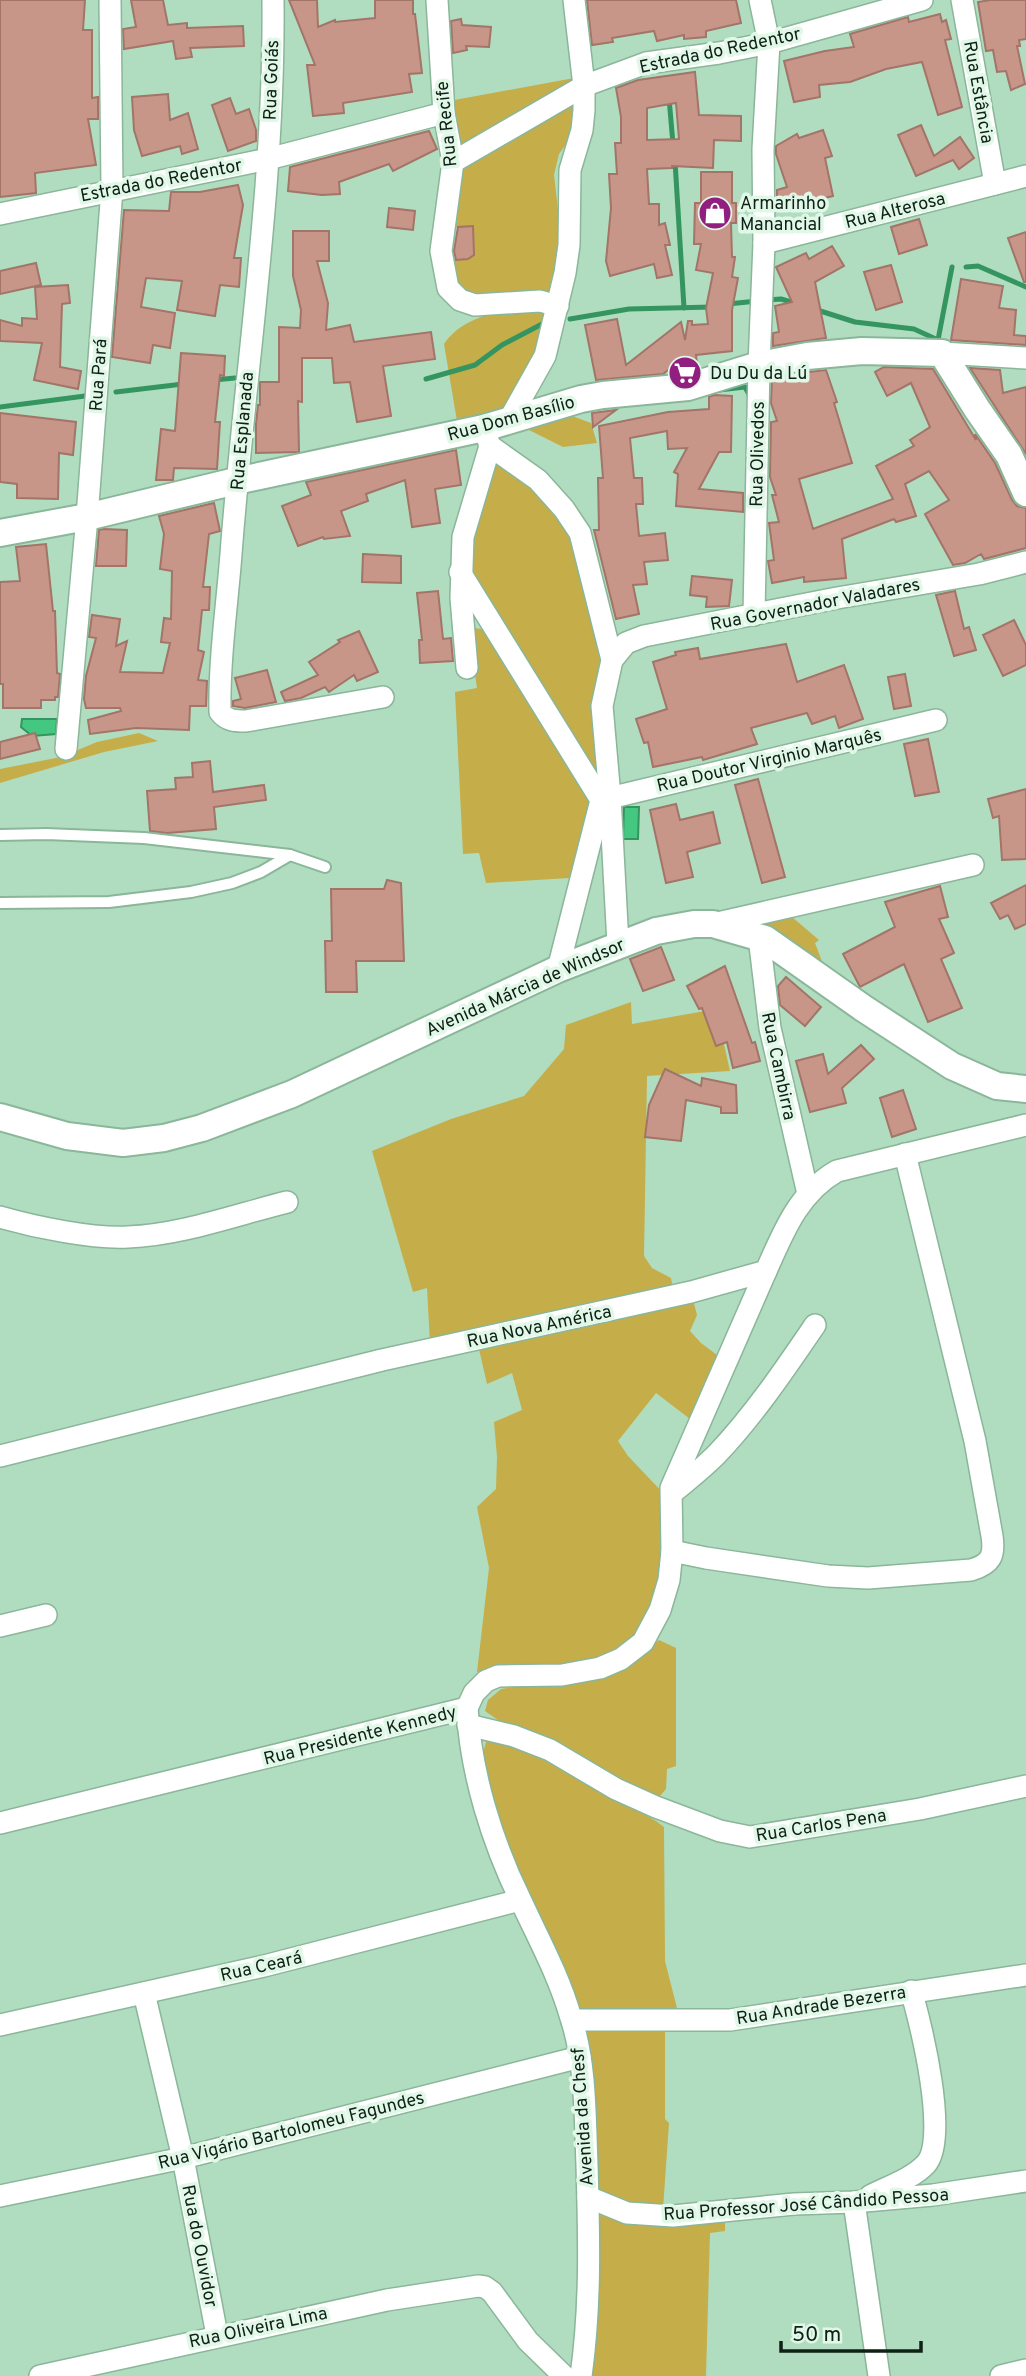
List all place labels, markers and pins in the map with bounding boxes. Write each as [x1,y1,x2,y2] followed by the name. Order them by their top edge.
[740,193,826,237] place label: Armarinho Manancial
[696,194,734,232] shop icon: Armarinho Manancial
[666,354,704,392] supermarket icon: Du Du da Lú
[710,363,807,386] place label: Du Du da Lú

